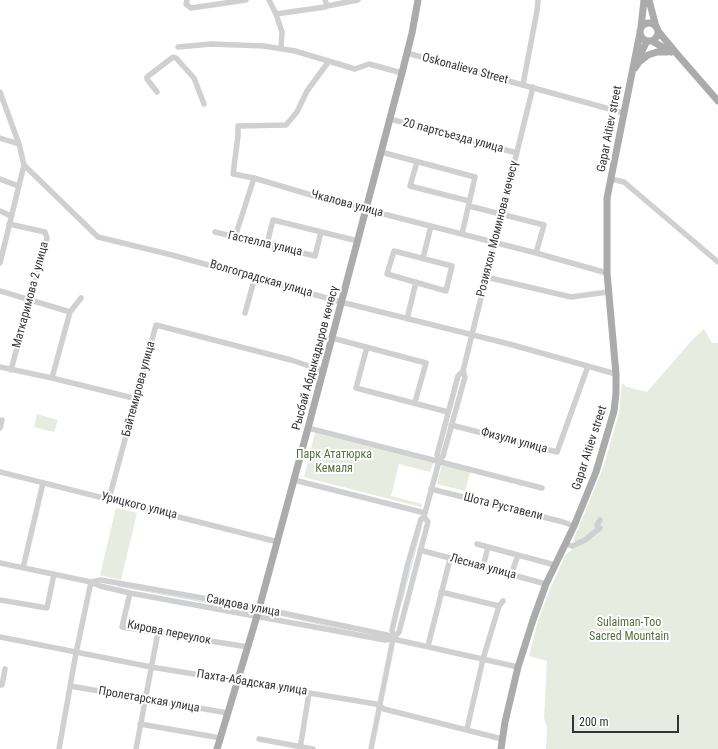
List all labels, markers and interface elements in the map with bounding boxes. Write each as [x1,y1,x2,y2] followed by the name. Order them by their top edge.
[420,51,510,87] street label: Oskonalieva Street
[595,85,625,173] street label: Gapar Aitiev street
[401,116,505,156] street label: 20 партсъезда улица
[474,159,522,299] street label: Розияхон Моминова көчөсү
[309,187,385,221] street label: Чкалова улица
[226,228,304,260] street label: Гастелла улица
[10,240,52,350] street label: Маткаримова 2 улица
[208,257,314,301] street label: Волгоградская улица
[290,284,342,432] street label: Рысбай Абдыкадыров көчөсү
[119,340,159,438] street label: Байтемирова улица
[570,404,610,492] street label: Gapar Aitiev street
[479,425,549,457] street label: Физули улица
[296,448,372,476] park label: Парк Ататюрка Кемаля
[99,490,179,522] street label: Урицкого улица
[462,490,544,524] street label: Шота Руставели
[448,551,518,583] street label: Лесная улица
[205,592,281,620] street label: Саидова улица
[589,616,669,644] park label: Sulaiman-Too Sacred Mountain
[126,618,212,648] street label: Кирова переулок
[196,667,308,699] street label: Пахта-Абадская улица
[97,684,201,716] street label: Пролетарская улица
[574,707,681,733] scale bar
[579,715,609,729] text: 200 m

